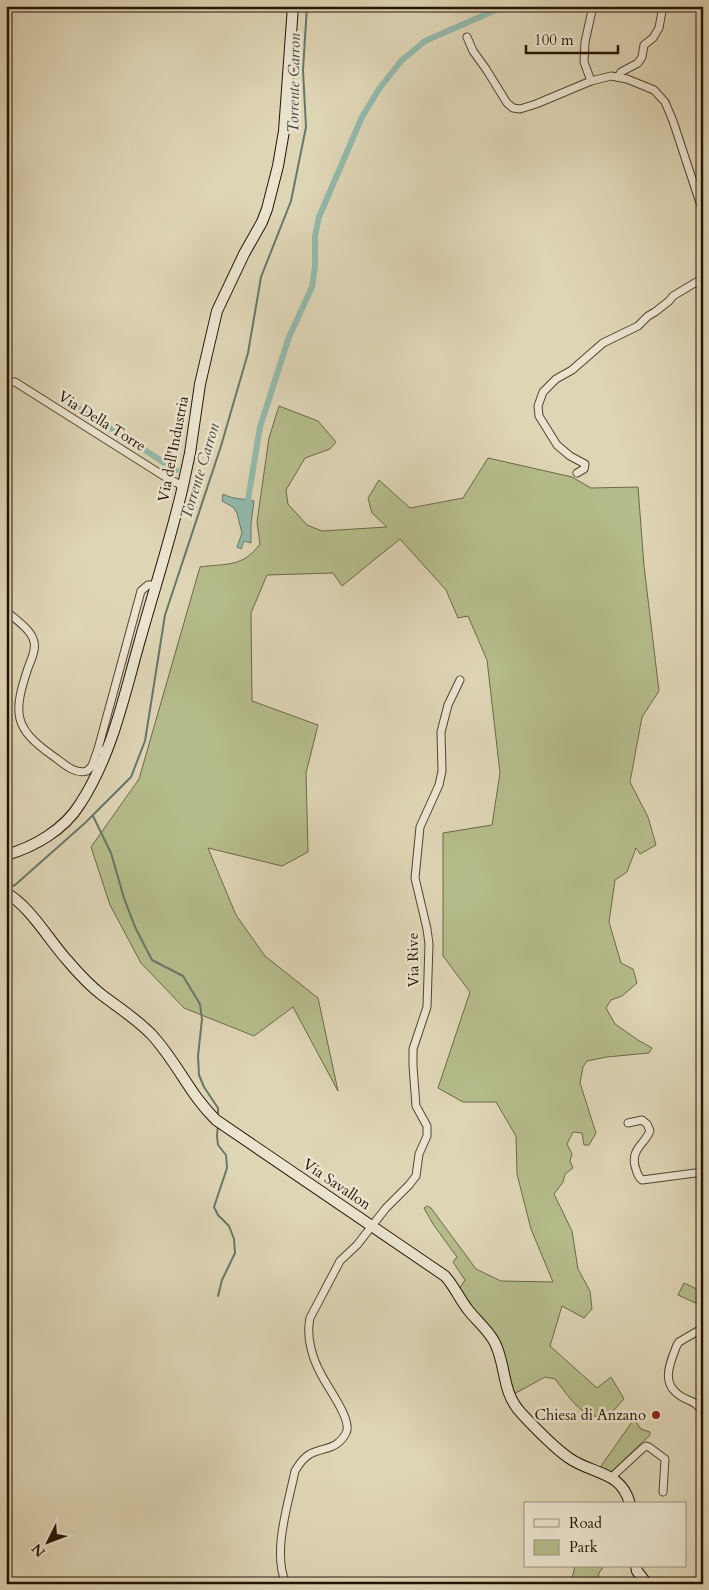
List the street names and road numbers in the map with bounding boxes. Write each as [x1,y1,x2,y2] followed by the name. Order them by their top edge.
[54,386,150,456] street label: Via Della Torre
[153,394,193,504] street label: Via dell'Industria
[403,932,423,988] street label: Via Rive
[299,1154,375,1214] street label: Via Savallon

